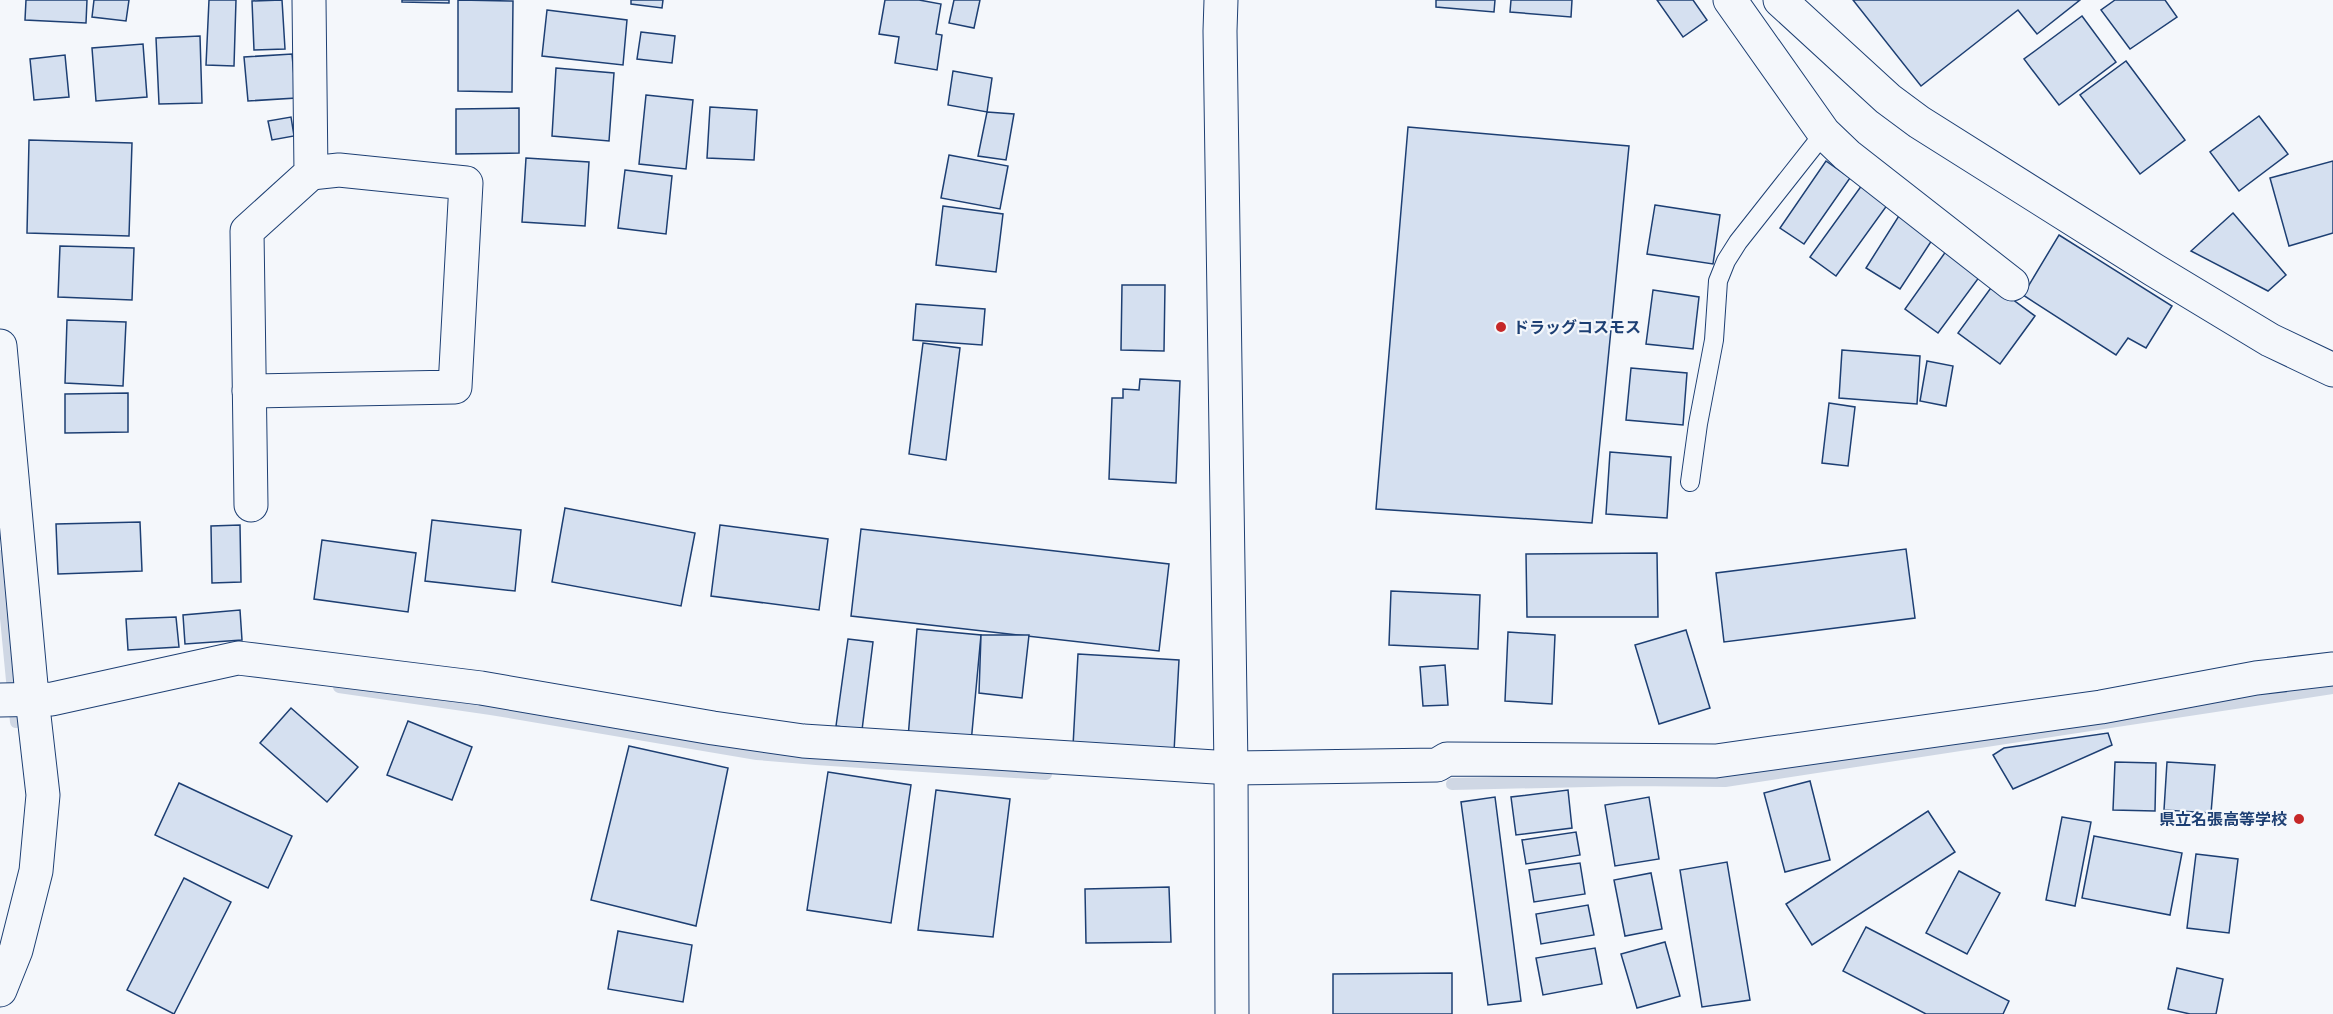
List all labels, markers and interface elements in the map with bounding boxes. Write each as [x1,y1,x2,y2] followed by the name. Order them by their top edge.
[1513,318,1641,336] place label: ドラッグコスモス
[1494,320,1508,334] marker: ドラッグコスモス
[2159,811,2287,828] place label: 県立名張高等学校
[2292,812,2306,826] marker: 県立名張高等学校

